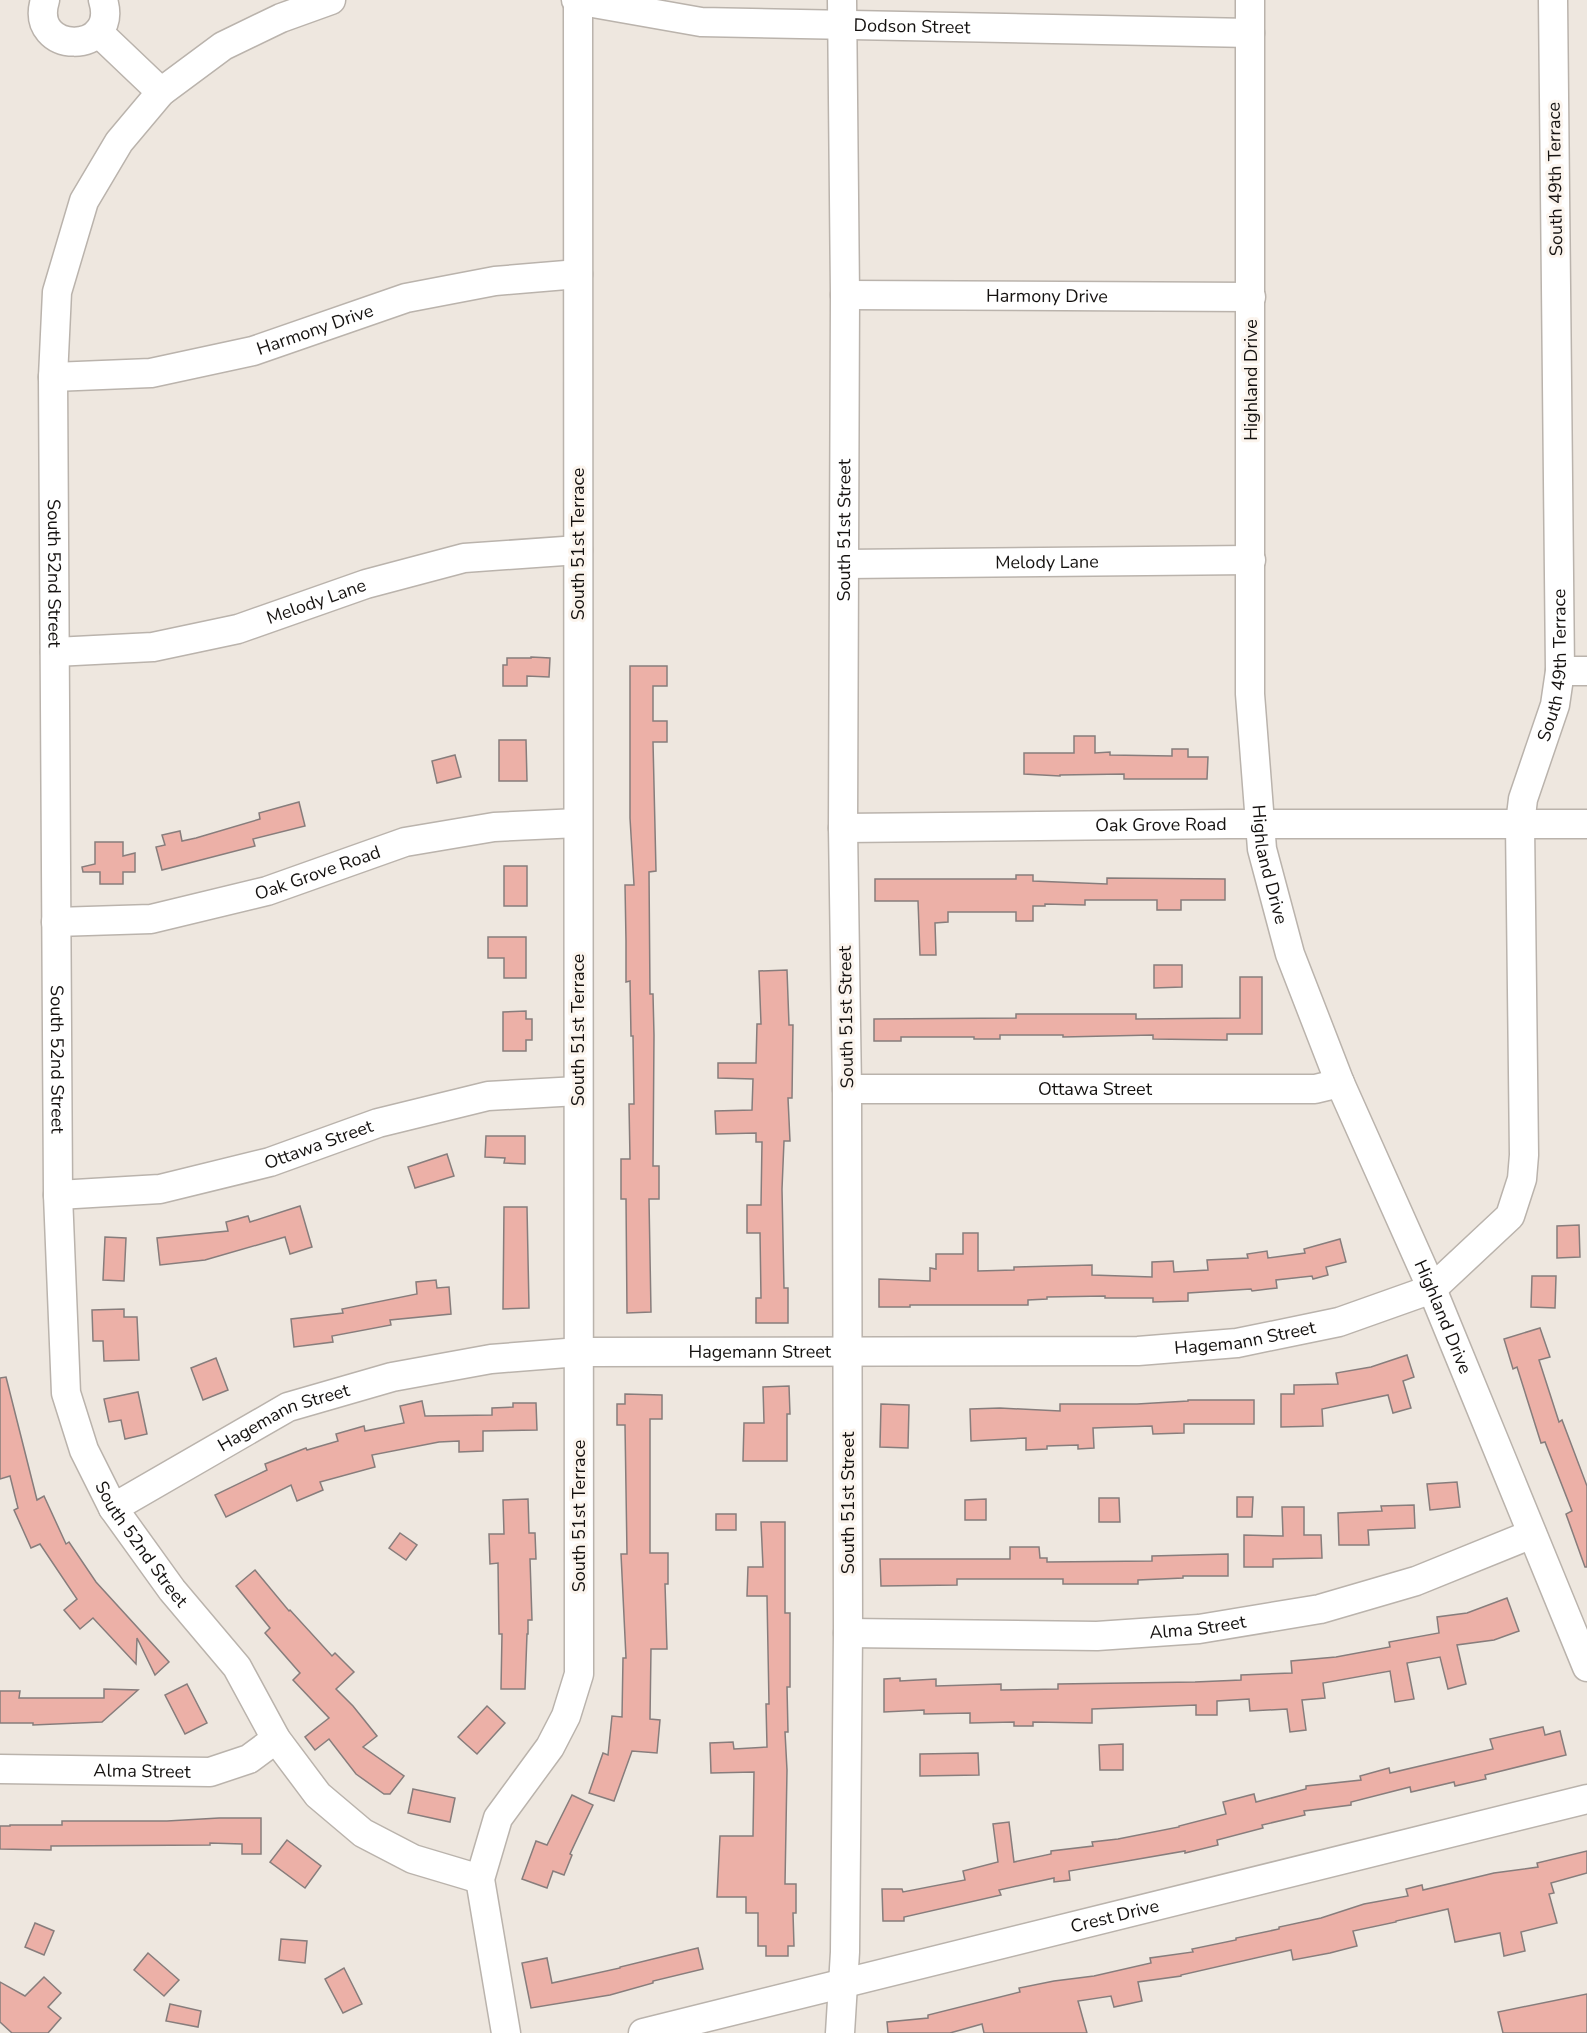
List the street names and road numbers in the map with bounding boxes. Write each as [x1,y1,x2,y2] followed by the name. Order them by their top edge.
[854,13,971,39] street label: Dodson Street
[1542,102,1568,256] street label: South 49th Terrace
[986,284,1108,308] street label: Harmony Drive
[253,298,376,361] street label: Harmony Drive
[1239,319,1263,441] street label: Highland Drive
[832,458,856,602] street label: South 51st Street
[566,468,590,620] street label: South 51st Terrace
[42,499,67,648] street label: South 52nd Street
[995,549,1099,575] street label: Melody Lane
[263,573,369,630] street label: Melody Lane
[1531,589,1572,745] street label: South 49th Terrace
[1247,804,1294,927] street label: Highland Drive
[1095,812,1227,837] street label: Oak Grove Road
[252,840,384,906] street label: Oak Grove Road
[833,945,859,1088] street label: South 51st Street
[566,954,590,1106] street label: South 51st Terrace
[45,985,70,1134] street label: South 52nd Street
[1038,1077,1153,1101] street label: Ottawa Street
[261,1114,377,1175] street label: Ottawa Street
[1408,1256,1478,1378] street label: Highland Drive
[1173,1315,1318,1360] street label: Hagemann Street
[688,1340,832,1364] street label: Hagemann Street
[213,1378,353,1457] street label: Hagemann Street
[836,1431,860,1574] street label: South 51st Street
[567,1440,591,1592] street label: South 51st Terrace
[89,1477,194,1613] street label: South 52nd Street
[1148,1609,1248,1644] street label: Alma Street
[93,1758,191,1784] street label: Alma Street
[1068,1894,1161,1939] street label: Crest Drive

